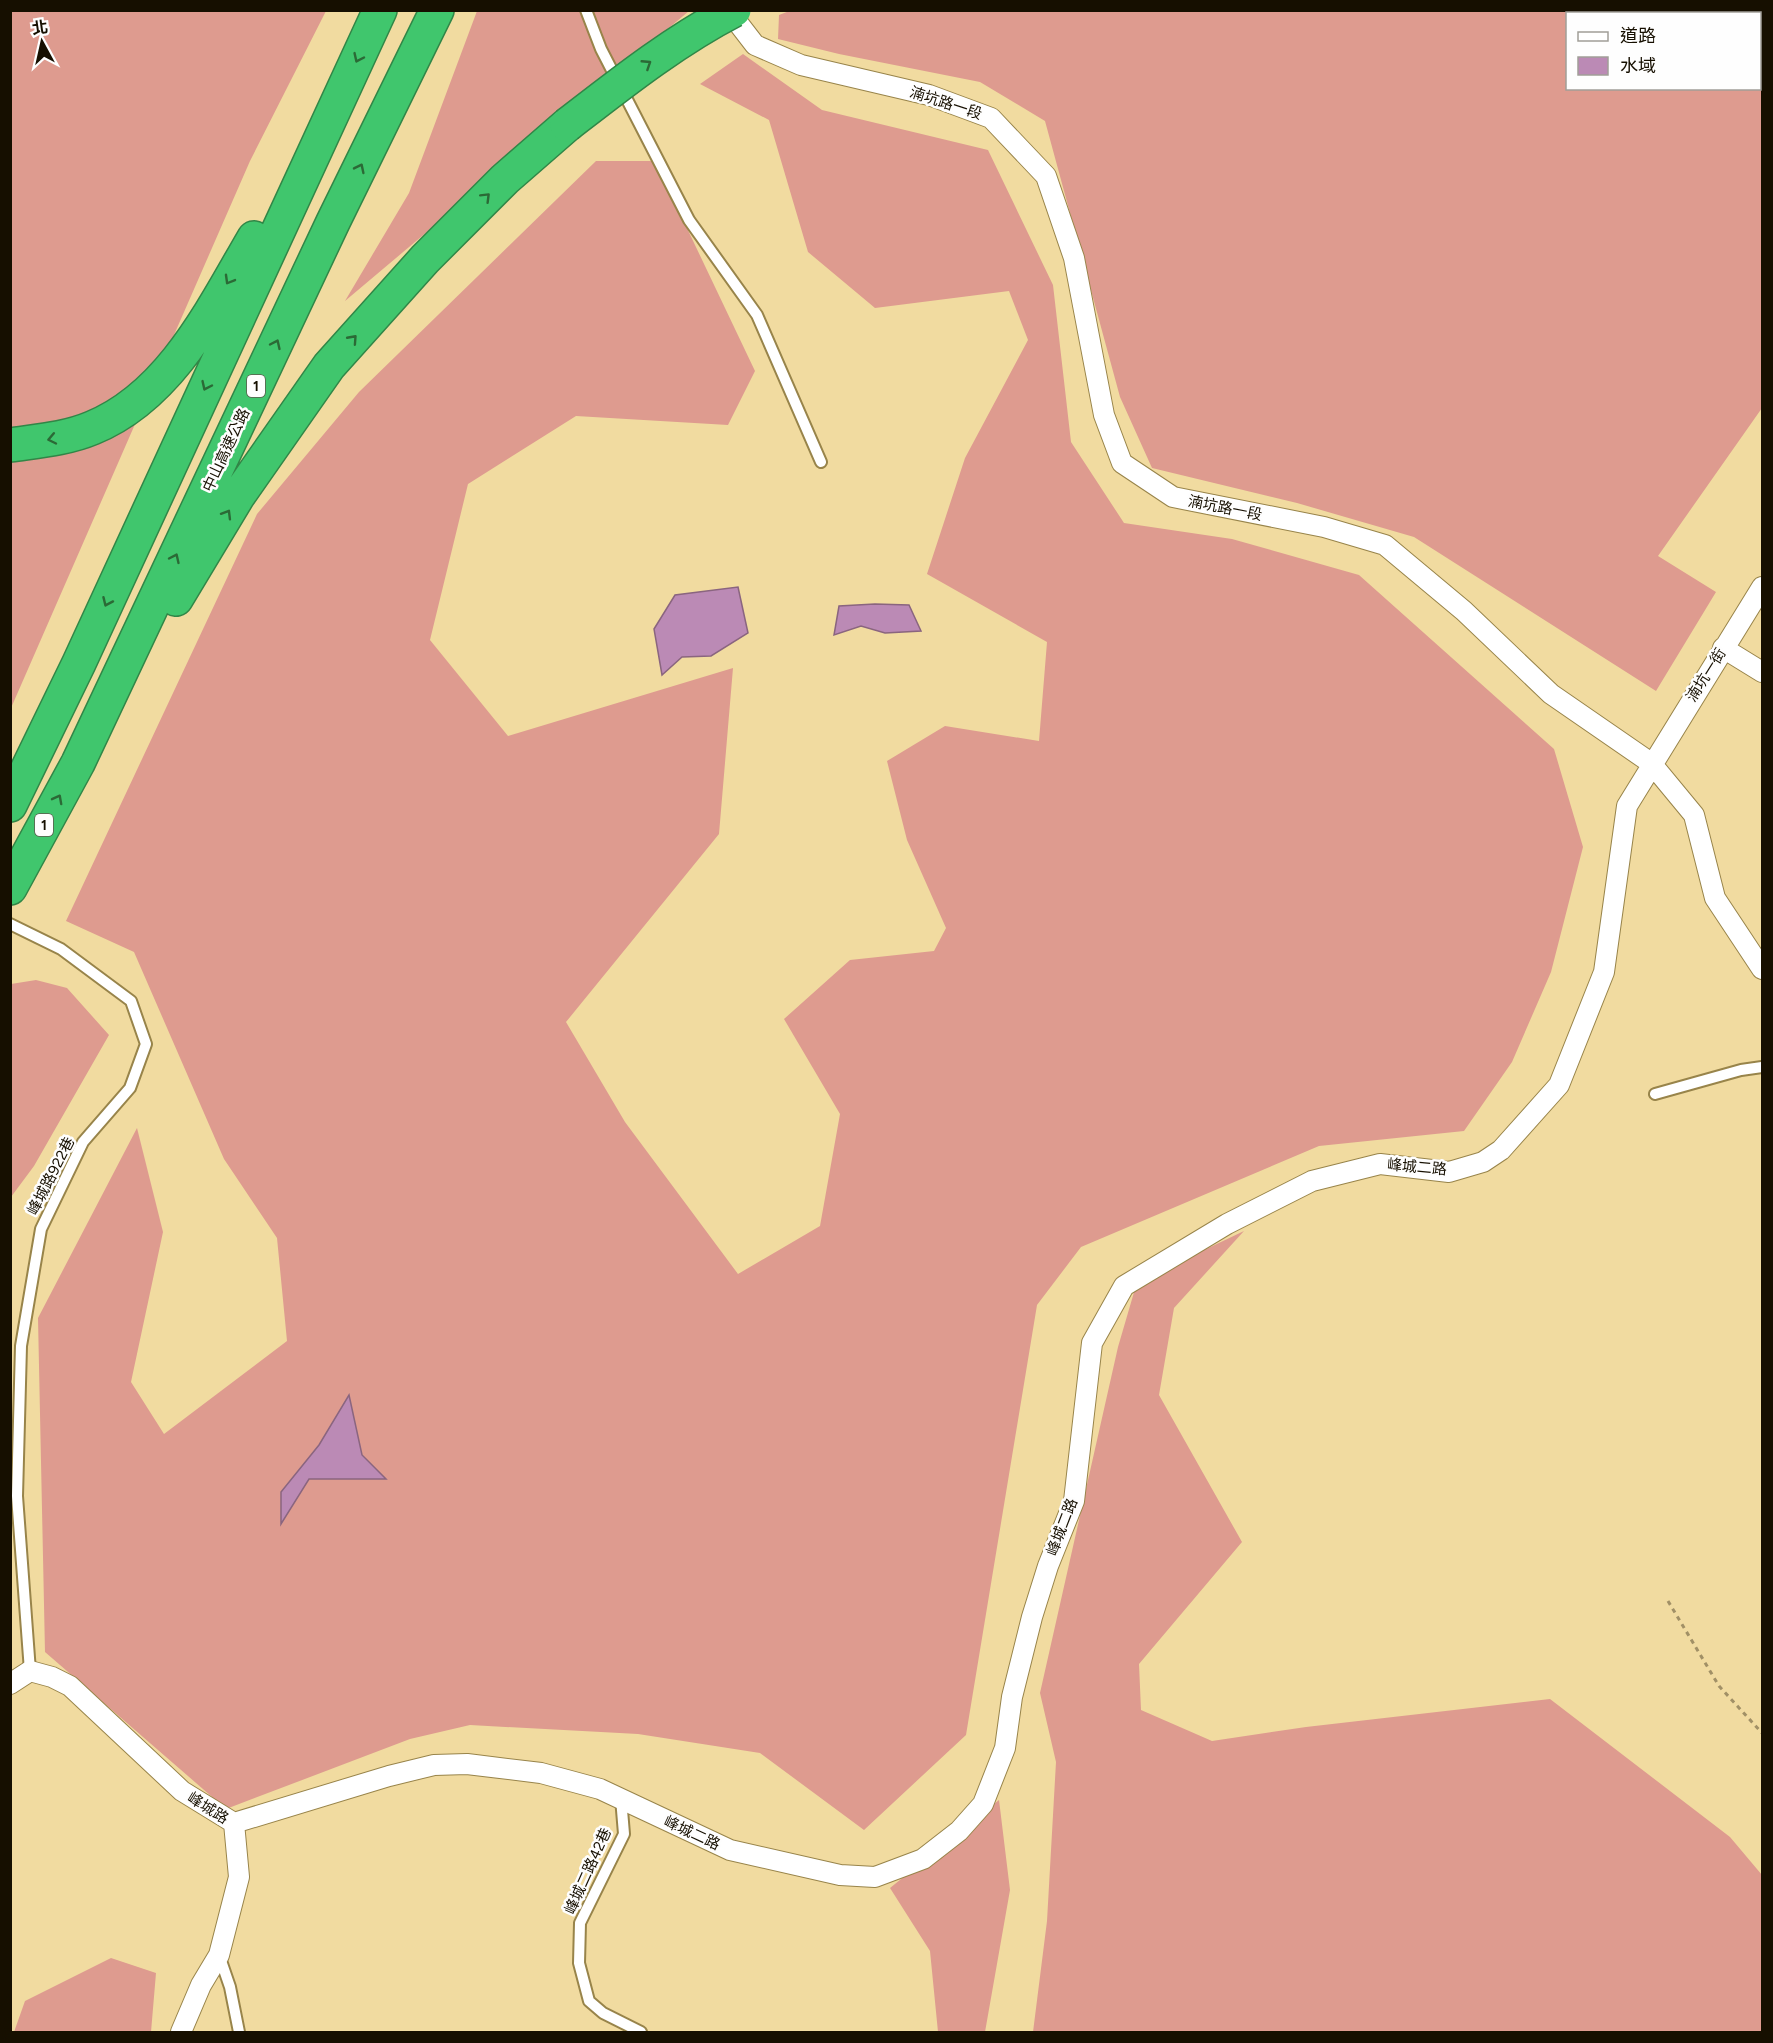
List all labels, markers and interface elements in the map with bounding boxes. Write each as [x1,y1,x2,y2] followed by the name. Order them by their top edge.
[12,12,72,72] north arrow
[1566,12,1761,90] legend
[31,17,49,38] text: 北
[1620,25,1656,47] text: 道路
[353,51,365,62] one-way arrow
[1620,55,1656,77] text: 水域
[641,60,651,72] one-way arrow
[908,83,984,123] street label: 湳坑路一段
[353,163,364,174] one-way arrow
[479,194,490,205] one-way arrow
[225,274,237,284] one-way arrow
[346,335,357,346] one-way arrow
[268,339,280,350] one-way arrow
[247,375,265,397] road number: 1
[201,380,213,391] one-way arrow
[199,405,253,495] street label: 中山高速公路
[47,431,57,444] one-way arrow
[1186,492,1264,524] street label: 湳坑路一段
[219,510,231,520] one-way arrow
[167,554,179,565] one-way arrow
[102,595,114,606] one-way arrow
[1682,645,1730,705] street label: 湳坑一街
[51,795,62,806] one-way arrow
[35,814,53,836] road number: 1
[24,1134,78,1218] street label: 峰城路922巷
[1386,1155,1448,1179] street label: 峰城二路
[1043,1496,1081,1558] street label: 峰城二路
[184,1788,232,1828] street label: 峰城路
[661,1812,723,1854] street label: 峰城二路
[561,1825,615,1917] street label: 峰城二路42巷

